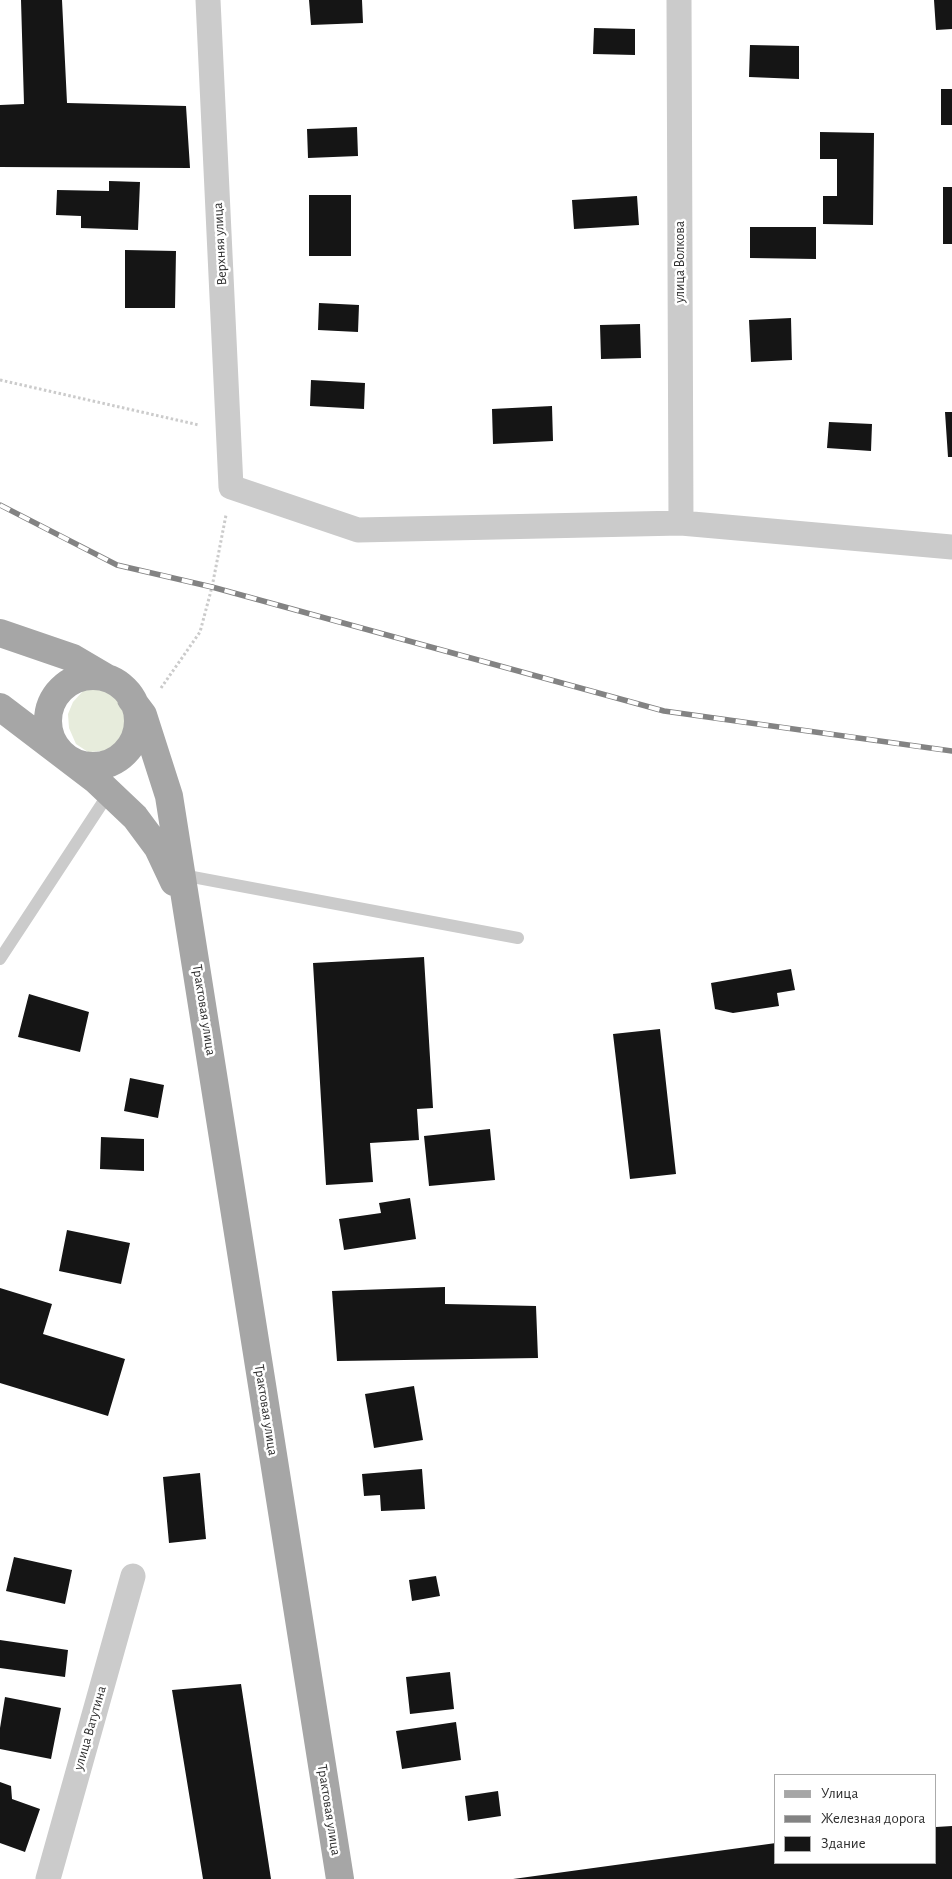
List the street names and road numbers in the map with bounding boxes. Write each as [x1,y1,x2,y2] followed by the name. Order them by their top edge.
[209,202,231,286] street label: Верхняя улица
[672,221,688,303] street label: улица Волкова
[189,963,219,1057] street label: Трактовая улица
[251,1363,281,1457] street label: Трактовая улица
[70,1684,110,1772] street label: улица Ватутина
[314,1763,344,1857] street label: Трактовая улица

